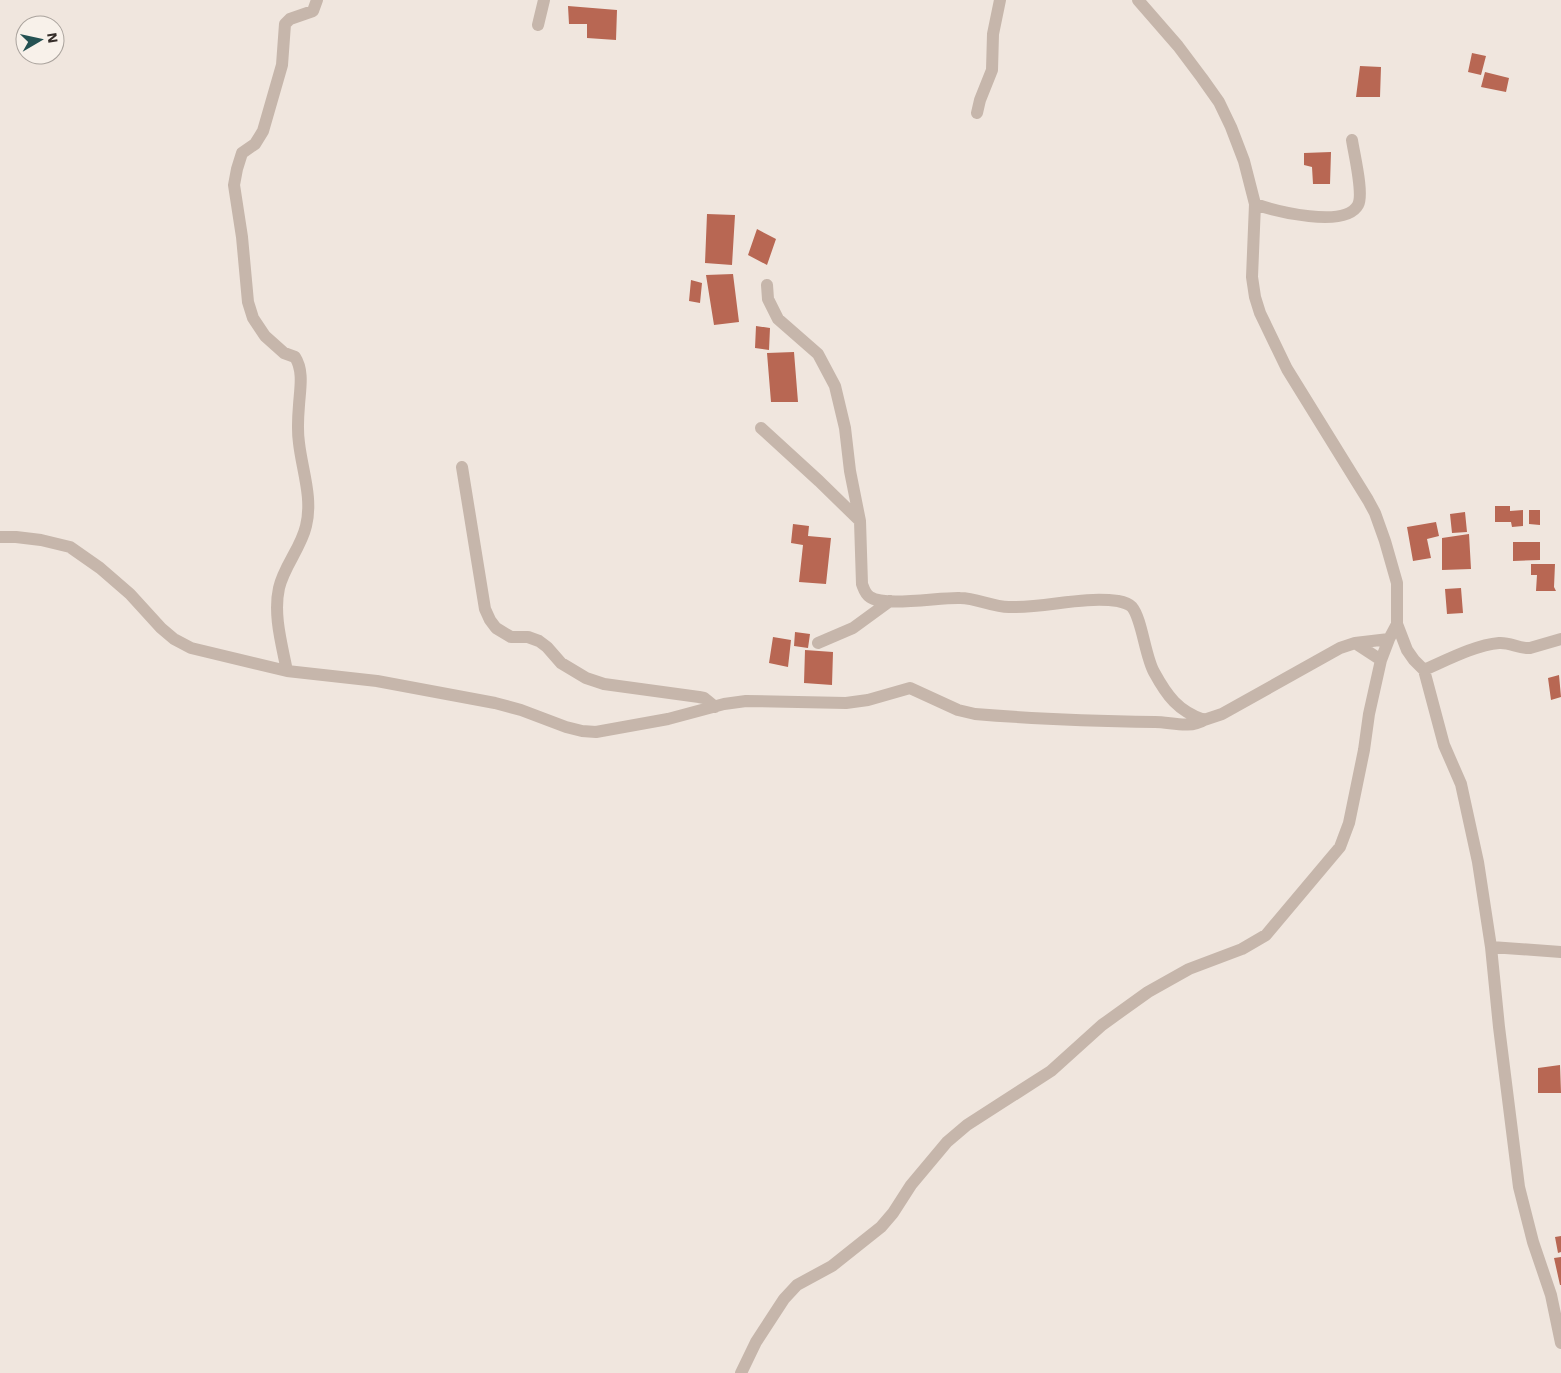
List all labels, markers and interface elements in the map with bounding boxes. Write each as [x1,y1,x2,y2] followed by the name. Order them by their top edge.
[15,15,65,65] north arrow
[44,32,62,44] text: N

